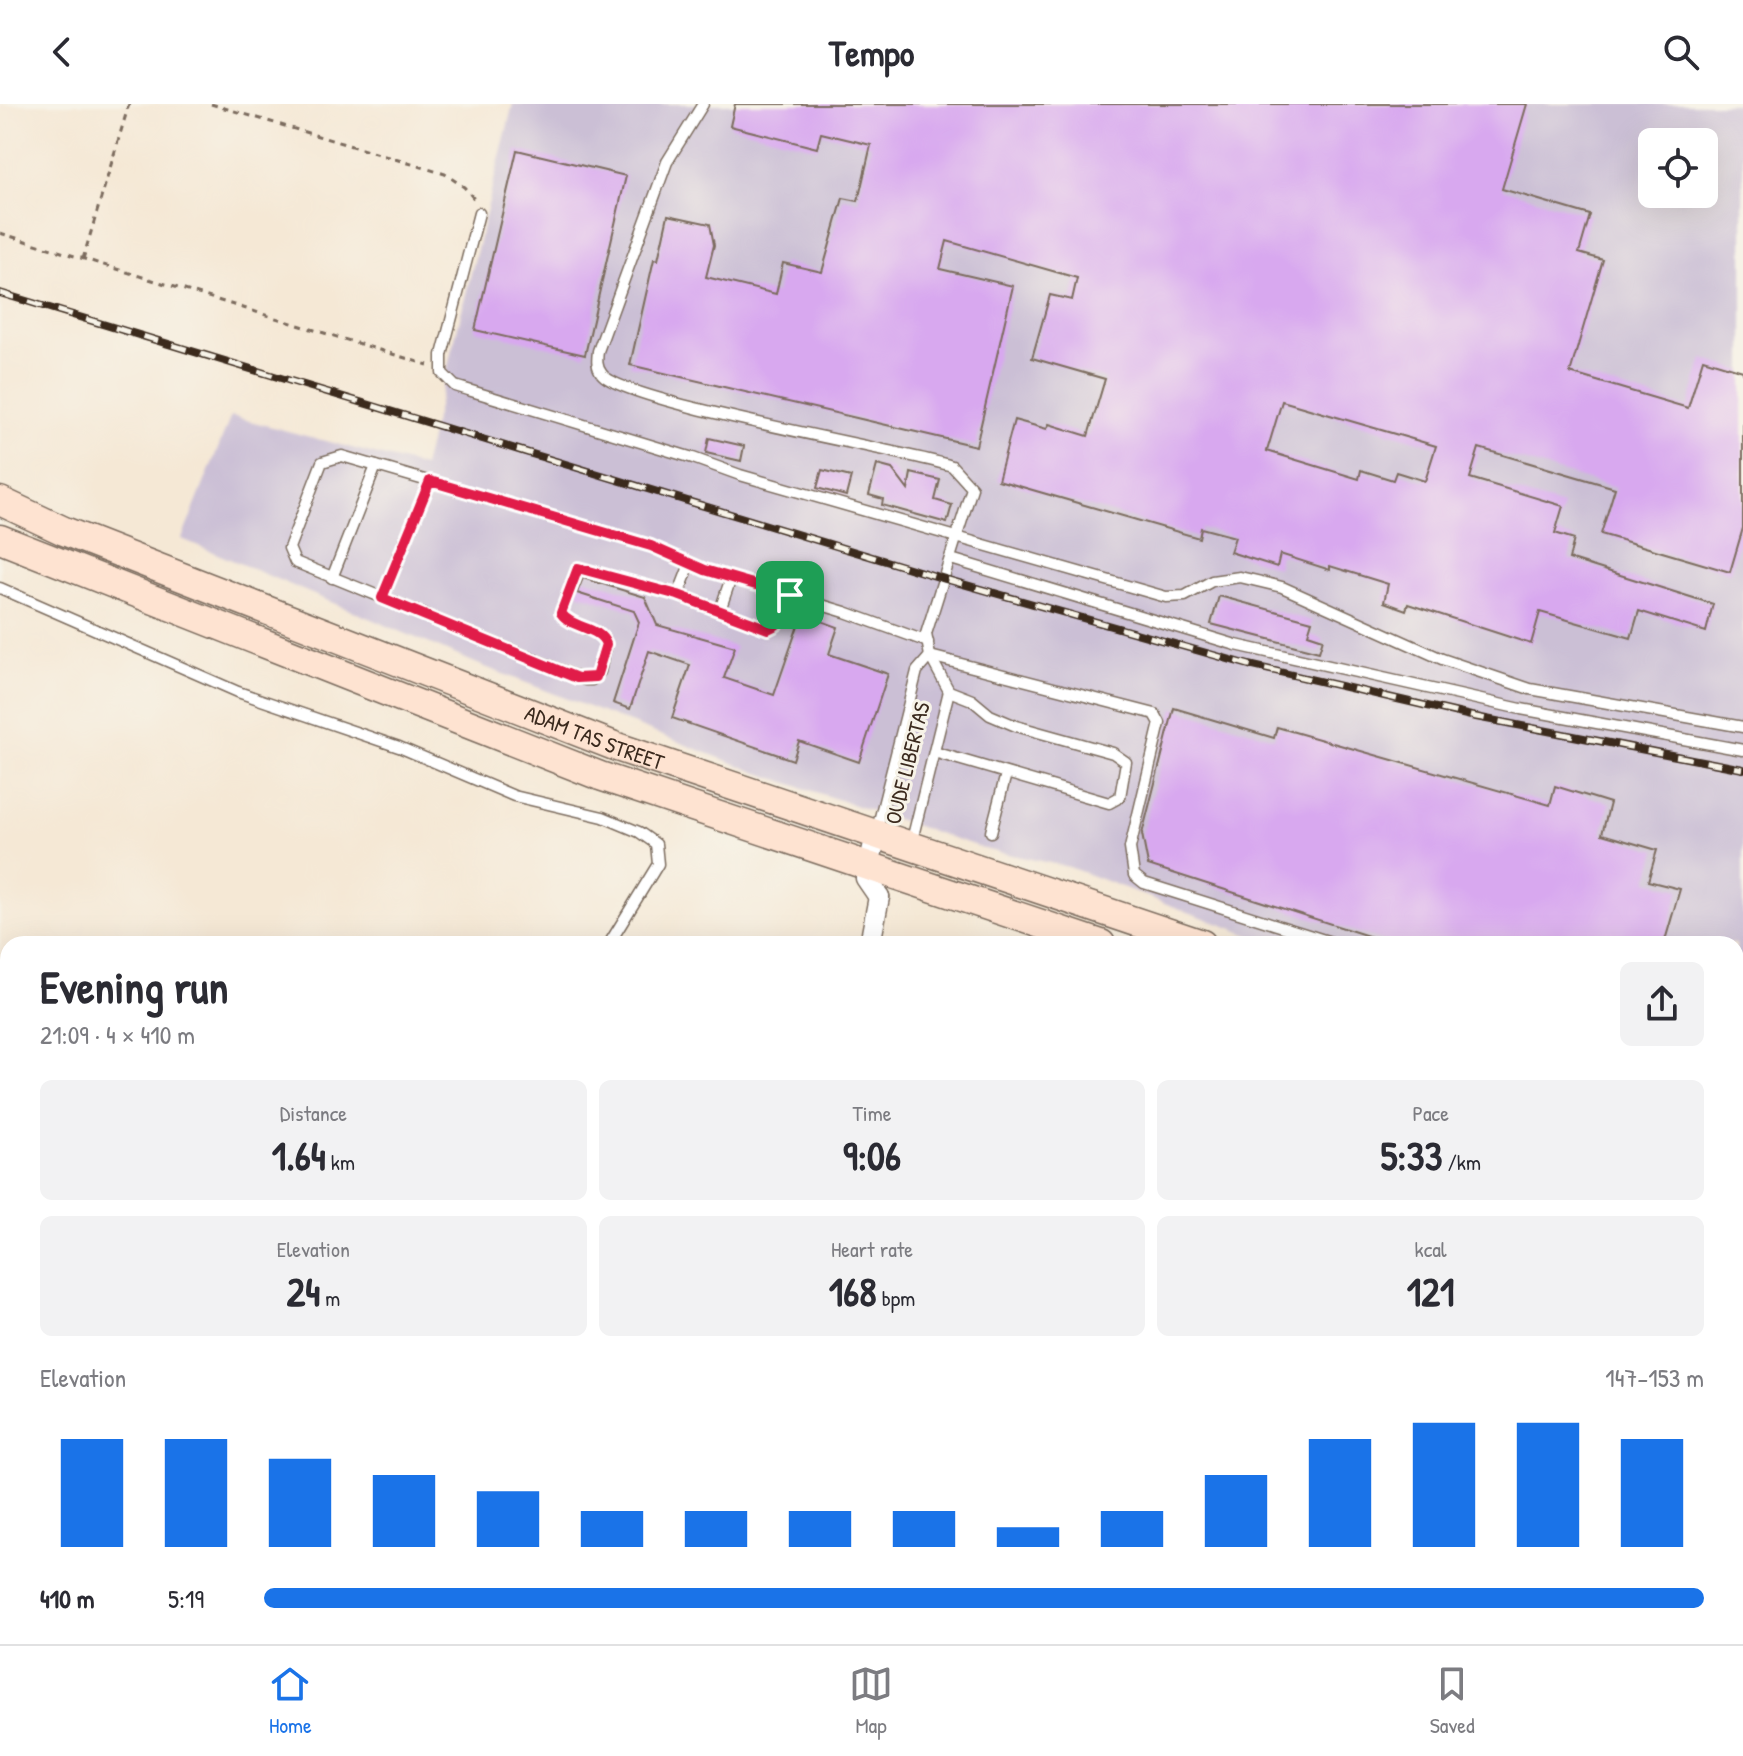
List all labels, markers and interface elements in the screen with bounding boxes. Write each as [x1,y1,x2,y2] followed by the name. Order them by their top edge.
[829,28,914,77] text: Tempo
[40,30,84,74] icon: back
[1659,30,1703,74] icon: search
[1638,128,1718,208] map controls
[1638,128,1718,208] button: locate
[756,561,824,629] pin
[768,573,812,617] icon: arrive
[521,698,669,777] street label: ADAM TAS STREET
[877,699,937,827] street label: OUDE LIBERTAS
[40,957,228,1017] text: Evening run
[1620,962,1704,1046] button: share
[40,1017,195,1052] text: 21:09 · 4 × 410 m
[280,1098,347,1128] text: Distance
[853,1098,891,1128] text: Time
[1412,1098,1449,1128] text: Pace
[272,1128,326,1182] text: 1.64
[843,1128,901,1182] text: 9:06
[1380,1128,1442,1182] text: 5:33
[326,1147,355,1177] text: km
[1442,1147,1481,1177] text: /km
[277,1234,350,1264] text: Elevation
[831,1234,913,1264] text: Heart rate
[1415,1234,1447,1264] text: kcal
[286,1264,320,1318] text: 24
[829,1264,877,1318] text: 168
[1407,1264,1455,1318] text: 121
[320,1283,340,1313] text: m
[877,1283,915,1313] text: bpm
[40,1360,126,1395] text: Elevation
[1605,1360,1704,1395] text: 147–153 m
[40,1581,95,1616] text: 410 m
[168,1581,204,1616] text: 5:19
[268,1662,312,1740] tab: Home
[849,1662,893,1740] tab: Map
[1430,1662,1475,1740] tab: Saved

